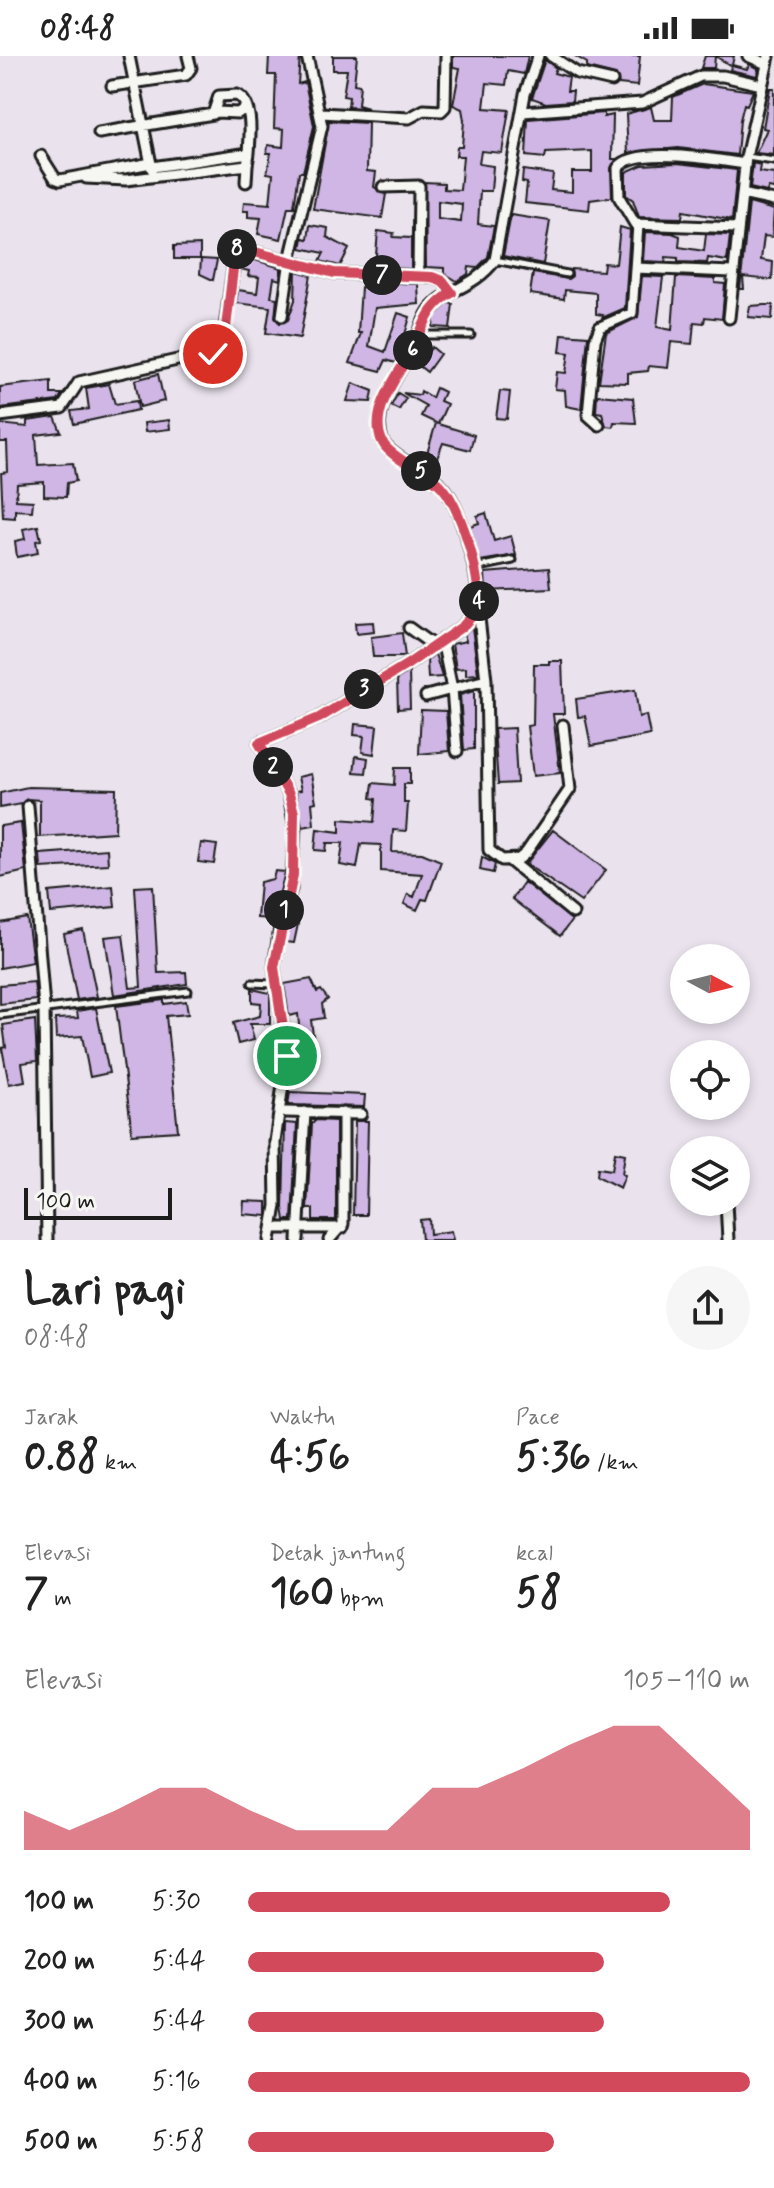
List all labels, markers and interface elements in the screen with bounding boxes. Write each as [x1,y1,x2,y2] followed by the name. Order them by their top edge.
[40,9,115,48] text: 08:48
[217,229,257,269] pin: 8
[231,235,243,263] text: 8
[362,255,402,295] pin: 7
[375,261,389,289] text: 7
[179,320,247,388] pin
[393,330,433,370] pin: 6
[191,332,235,376] icon: check
[407,336,419,364] text: 6
[401,451,441,491] pin: 5
[414,457,428,485] text: 5
[459,581,499,621] pin: 4
[473,587,485,615] text: 4
[344,669,384,709] pin: 3
[359,675,369,703] text: 3
[253,747,293,787] pin: 2
[268,753,278,781] text: 2
[264,890,304,930] pin: 1
[279,896,289,924] text: 1
[670,944,750,1024] north arrow
[670,944,750,1216] map controls
[253,1022,321,1090] pin
[265,1034,309,1078] icon: arrive
[670,1040,750,1120] button: locate
[670,1136,750,1216] button: layers
[24,1184,172,1220] scale bar
[36,1188,95,1216] text: 100 m
[24,1262,185,1320] text: Lari pagi
[666,1266,750,1350] button: share
[24,1321,89,1355] text: 08:48
[24,1404,78,1432] text: Jarak
[270,1404,335,1432] text: Waktu
[516,1404,560,1432] text: Pace
[24,1432,99,1484] text: 0.88
[270,1432,350,1484] text: 4:56
[516,1432,591,1484] text: 5:36
[99,1449,137,1477] text: km
[591,1449,639,1477] text: /km
[24,1540,90,1568] text: Elevasi
[270,1540,406,1568] text: Detak jantung
[516,1540,553,1568] text: kcal
[24,1568,48,1620] text: 7
[270,1568,334,1620] text: 160
[516,1568,562,1620] text: 58
[48,1585,72,1613] text: m
[334,1585,384,1613] text: bpm
[24,1664,103,1698] text: Elevasi
[623,1664,750,1698] text: 105–110 m
[24,1885,94,1919] text: 100 m
[152,1885,201,1919] text: 5:30
[24,1945,95,1979] text: 200 m
[152,1945,205,1979] text: 5:44
[24,2005,94,2039] text: 300 m
[152,2005,205,2039] text: 5:44
[24,2065,97,2099] text: 400 m
[152,2065,201,2099] text: 5:16
[24,2125,98,2159] text: 500 m
[152,2125,204,2159] text: 5:58

